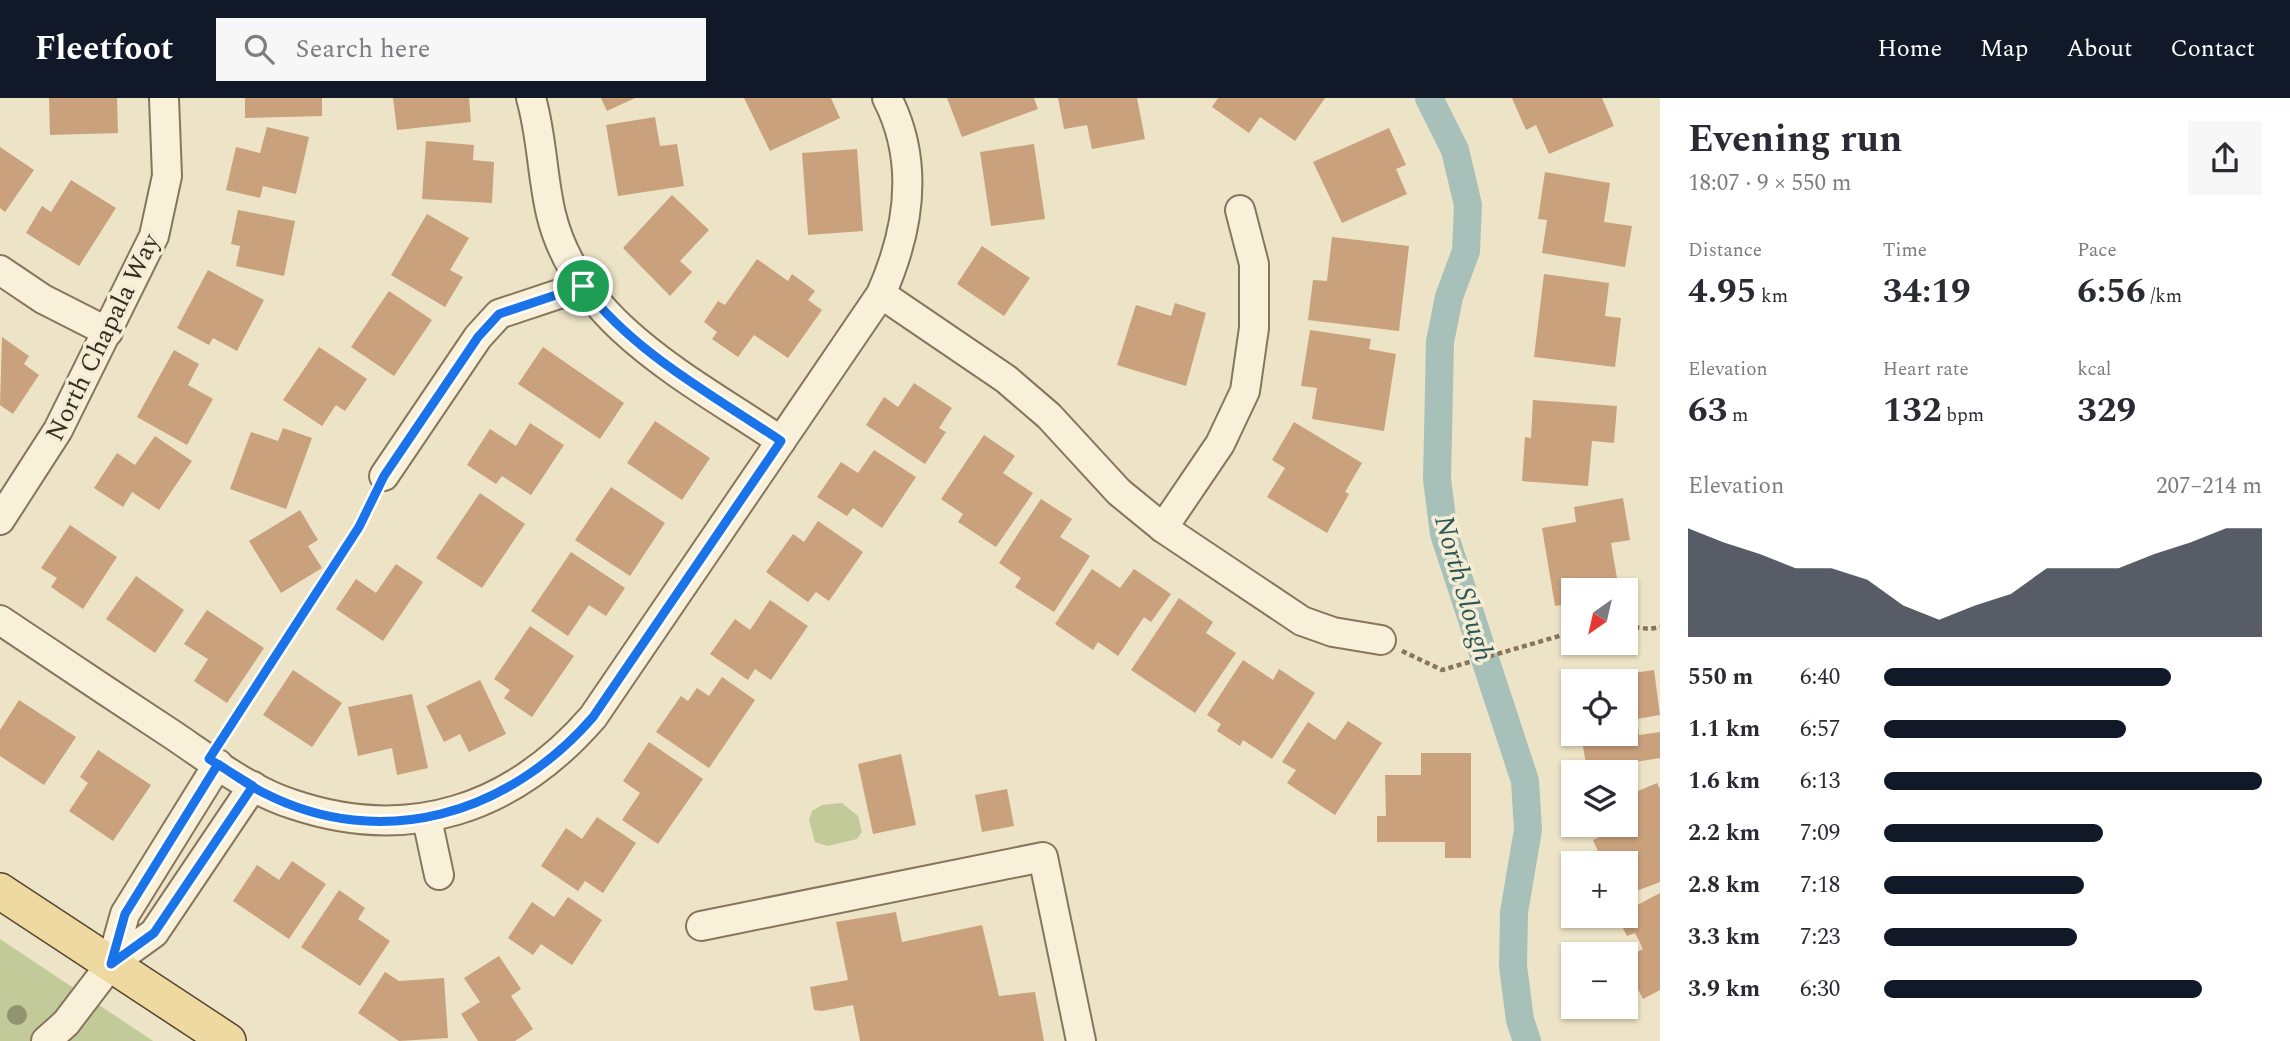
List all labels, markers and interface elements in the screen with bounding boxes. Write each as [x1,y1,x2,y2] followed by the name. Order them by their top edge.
[216,18,706,81] search box
[35,24,174,74] text: Fleetfoot
[296,29,430,69] text: Search here
[240,30,278,68] icon: search
[1877,31,1942,67] text: Home
[1980,31,2028,67] text: Map
[2066,31,2132,67] text: About
[2170,31,2255,67] text: Contact
[1688,111,1902,169] text: Evening run
[2188,121,2262,195] button: share
[1688,166,1852,201] text: 18:07 · 9 × 550 m
[35,225,171,448] street label: North Chapala Way
[1688,236,1762,265] text: Distance
[1883,236,1927,265] text: Time
[2077,236,2117,265] text: Pace
[553,256,613,316] pin
[1688,265,1756,318] text: 4.95
[1883,265,1971,318] text: 34:19
[2077,265,2146,318] text: 6:56
[564,267,602,305] icon: arrive
[1756,282,1788,311] text: km
[2146,282,2182,311] text: /km
[1688,355,1768,384] text: Elevation
[1883,355,1969,384] text: Heart rate
[2077,355,2111,384] text: kcal
[1688,384,1727,437] text: 63
[1883,384,1942,437] text: 132
[2077,384,2136,437] text: 329
[1727,401,1748,430] text: m
[1942,401,1984,430] text: bpm
[1688,469,1784,504] text: Elevation
[2156,469,2262,504] text: 207–214 m
[1422,510,1505,667] water label: North Slough
[1561,578,1638,654] north arrow
[1561,578,1638,1019] map controls
[1688,660,1753,695] text: 550 m
[1800,660,1840,695] text: 6:40
[1561,669,1638,746] button: locate
[1688,712,1760,747] text: 1.1 km
[1800,712,1840,747] text: 6:57
[1561,760,1638,837] button: layers
[1688,764,1760,799] text: 1.6 km
[1800,764,1840,799] text: 6:13
[1688,816,1760,851] text: 2.2 km
[1800,816,1840,851] text: 7:09
[1561,851,1638,928] button: +
[1688,868,1760,903] text: 2.8 km
[1800,868,1840,903] text: 7:18
[1688,920,1760,955] text: 3.3 km
[1800,920,1840,955] text: 7:23
[1561,942,1638,1019] button: −
[1688,972,1760,1007] text: 3.9 km
[1800,972,1840,1007] text: 6:30

